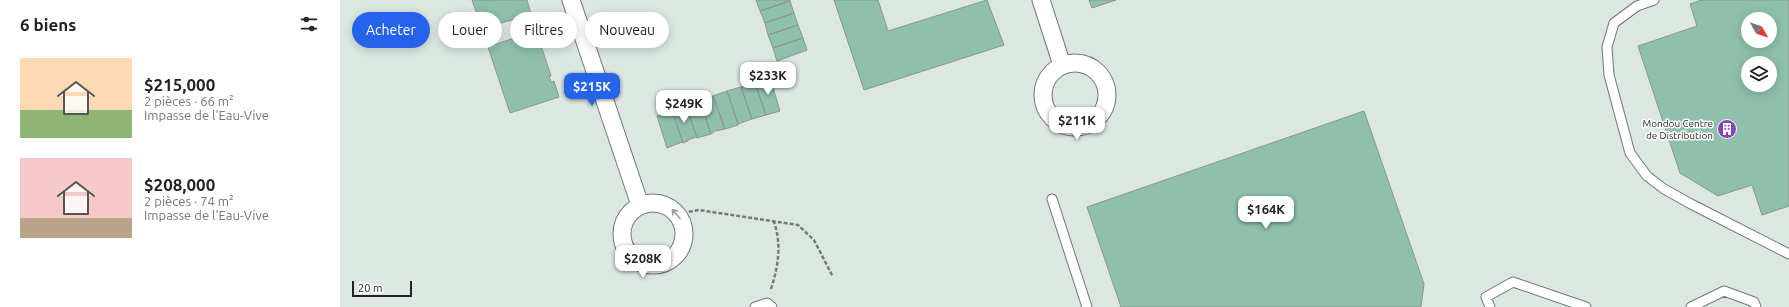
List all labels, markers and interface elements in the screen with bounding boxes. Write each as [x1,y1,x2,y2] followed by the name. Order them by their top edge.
[352,12,430,48] chip: Acheter
[438,12,502,48] chip: Louer
[510,12,577,48] chip: Filtres
[585,12,669,48] chip: Nouveau
[1741,12,1777,48] north arrow
[1741,12,1777,92] map controls
[298,13,320,35] icon: filters
[20,15,76,34] text: 6 biens
[1741,56,1777,92] button: layers
[740,62,796,96] pin: $233K
[749,68,787,82] text: $233K
[564,73,620,107] pin: $215K
[52,74,100,122] icon: home
[144,75,215,94] text: $215,000
[573,79,611,93] text: $215K
[656,90,712,124] pin: $249K
[144,94,234,108] text: 2 pièces · 66 m²
[665,96,703,110] text: $249K
[1049,107,1105,141] pin: $211K
[144,108,269,122] text: Impasse de l'Eau-Vive
[1058,113,1096,127] text: $211K
[1642,118,1713,141] place label: Mondou Centre de Distribution
[1716,118,1738,140] building icon: Mondou Centre de Distribution
[52,174,100,222] icon: home
[144,175,215,194] text: $208,000
[144,194,234,208] text: 2 pièces · 74 m²
[1238,196,1294,230] pin: $164K
[1247,202,1285,216] text: $164K
[144,208,269,222] text: Impasse de l'Eau-Vive
[671,209,681,219] one-way arrow
[615,245,671,279] pin: $208K
[624,251,662,265] text: $208K
[352,279,412,298] scale bar
[358,282,382,294] text: 20 m

